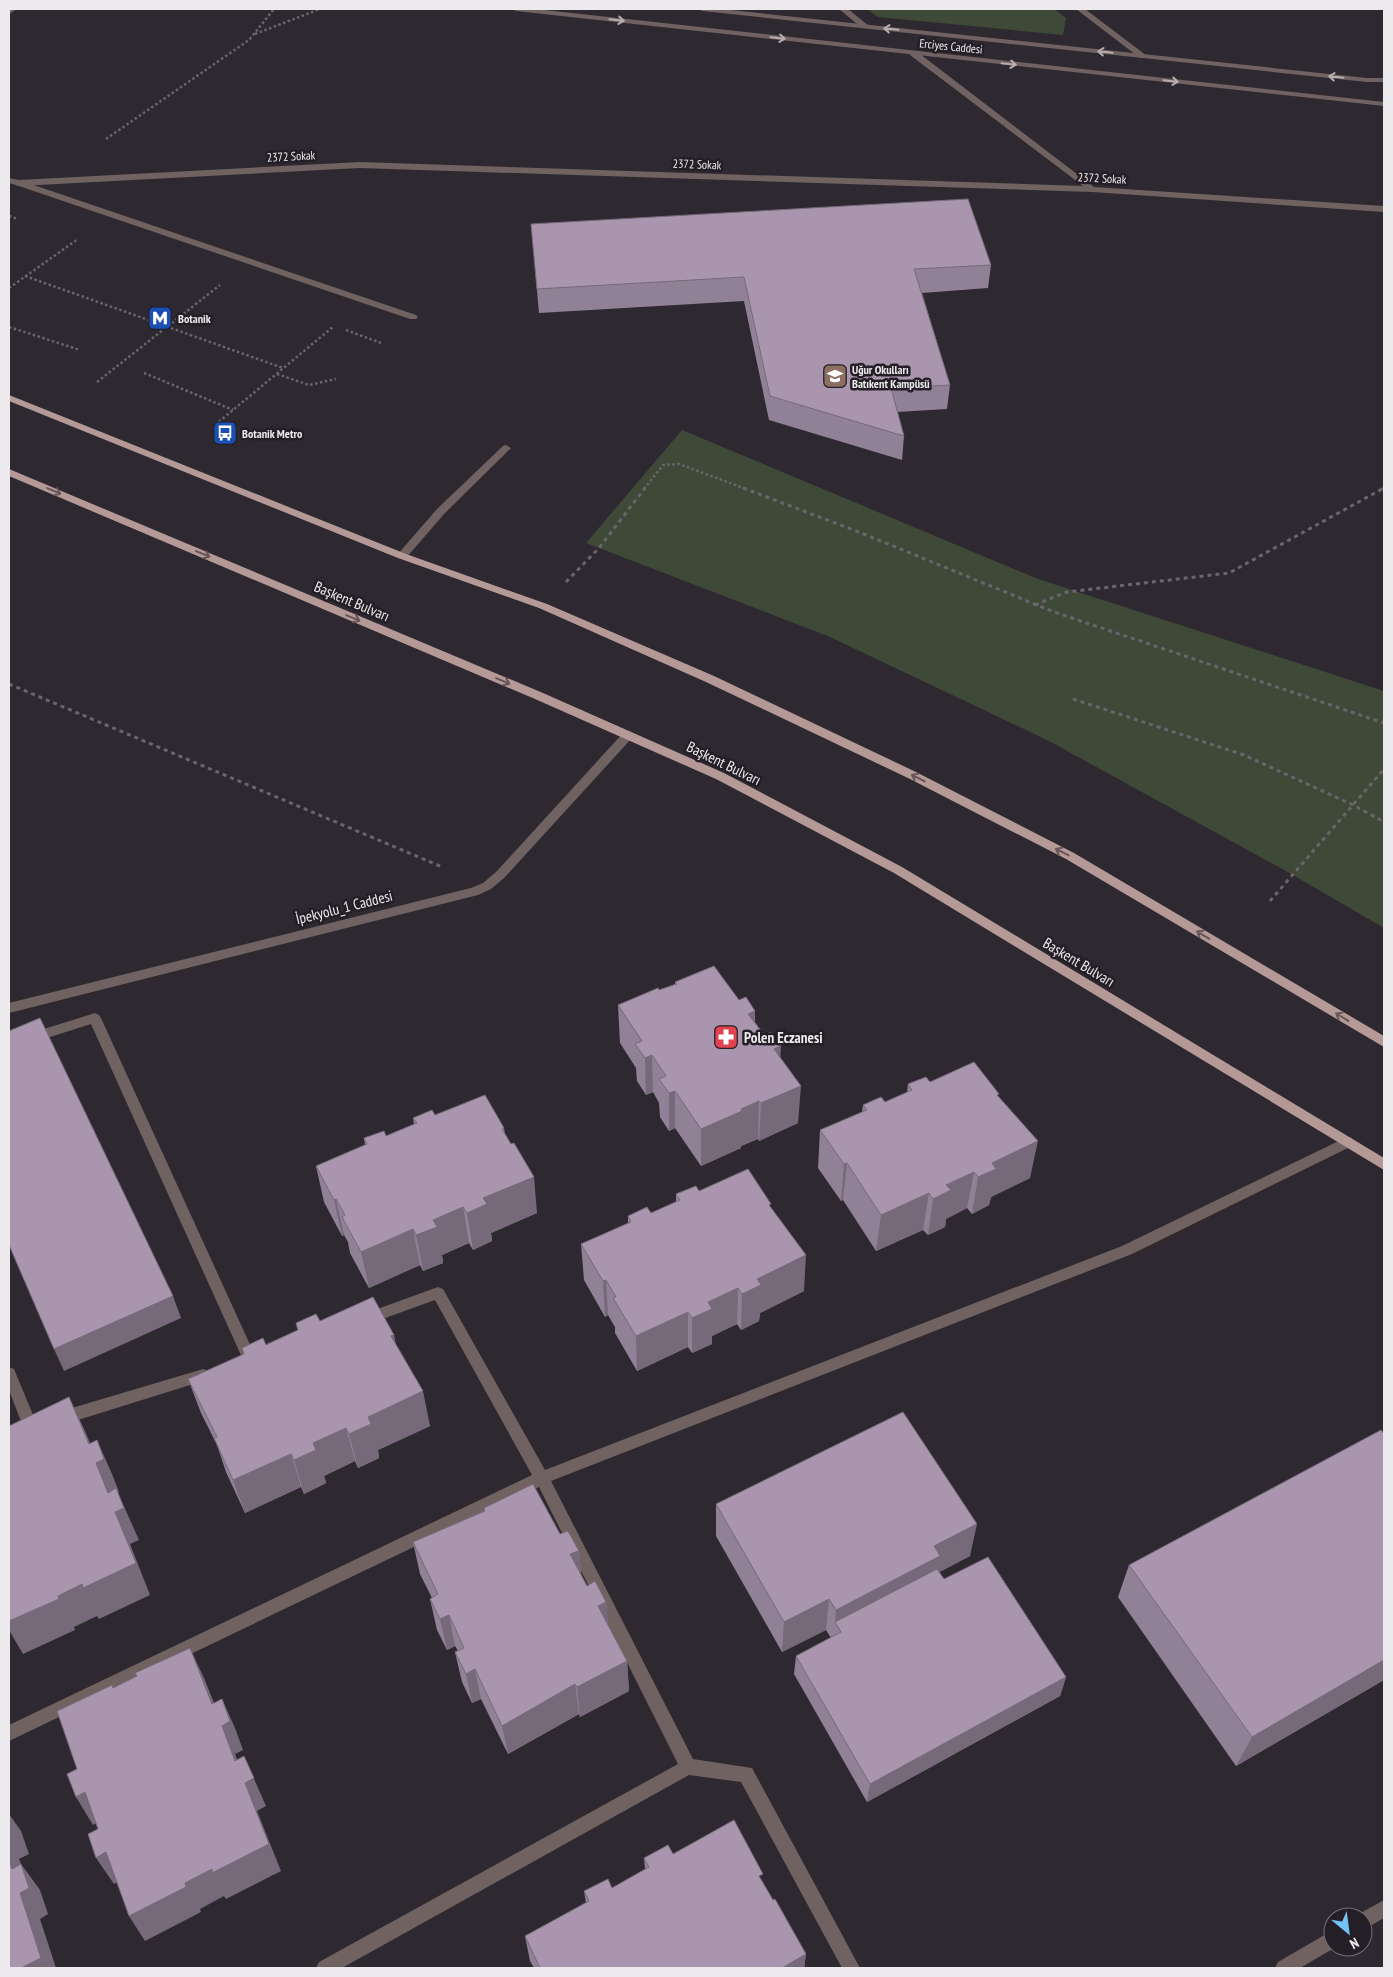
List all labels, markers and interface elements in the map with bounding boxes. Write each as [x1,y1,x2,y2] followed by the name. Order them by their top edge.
[608,15,624,25] one-way arrow
[883,24,899,34] one-way arrow
[770,33,786,43] one-way arrow
[919,35,983,57] street label: Erciyes Caddesi
[1097,47,1113,57] one-way arrow
[1001,59,1017,69] one-way arrow
[1328,72,1344,82] one-way arrow
[1162,76,1178,86] one-way arrow
[266,147,316,165] street label: 2372 Sokak
[672,156,722,172] street label: 2372 Sokak
[1077,169,1127,187] street label: 2372 Sokak
[147,305,173,331] metro station icon: Botanik
[178,311,211,326] place label: Botanik
[852,362,930,391] place label: Uğur Okulları Batıkent Kampüsü
[822,363,848,389] school or university icon: Uğur Okulları Batıkent Kampüsü
[212,420,238,446] bus stop icon: Botanik Metro
[242,426,303,441] place label: Botanik Metro
[46,486,61,496] one-way arrow
[195,550,210,560] one-way arrow
[311,577,393,625] street label: Başkent Bulvarı
[345,613,360,623] one-way arrow
[494,677,510,686] one-way arrow
[684,737,764,789] street label: Başkent Bulvarı
[911,773,926,782] one-way arrow
[1055,847,1070,857] one-way arrow
[294,886,394,928] street label: İpekyolu_1 Caddesi
[1196,929,1210,939] one-way arrow
[1040,933,1118,991] street label: Başkent Bulvarı
[1336,1012,1350,1022] one-way arrow
[713,1024,739,1050] pharmacy icon: Polen Eczanesi
[744,1028,823,1047] place label: Polen Eczanesi
[1323,1907,1373,1957] north arrow
[1347,1934,1362,1953] text: N

